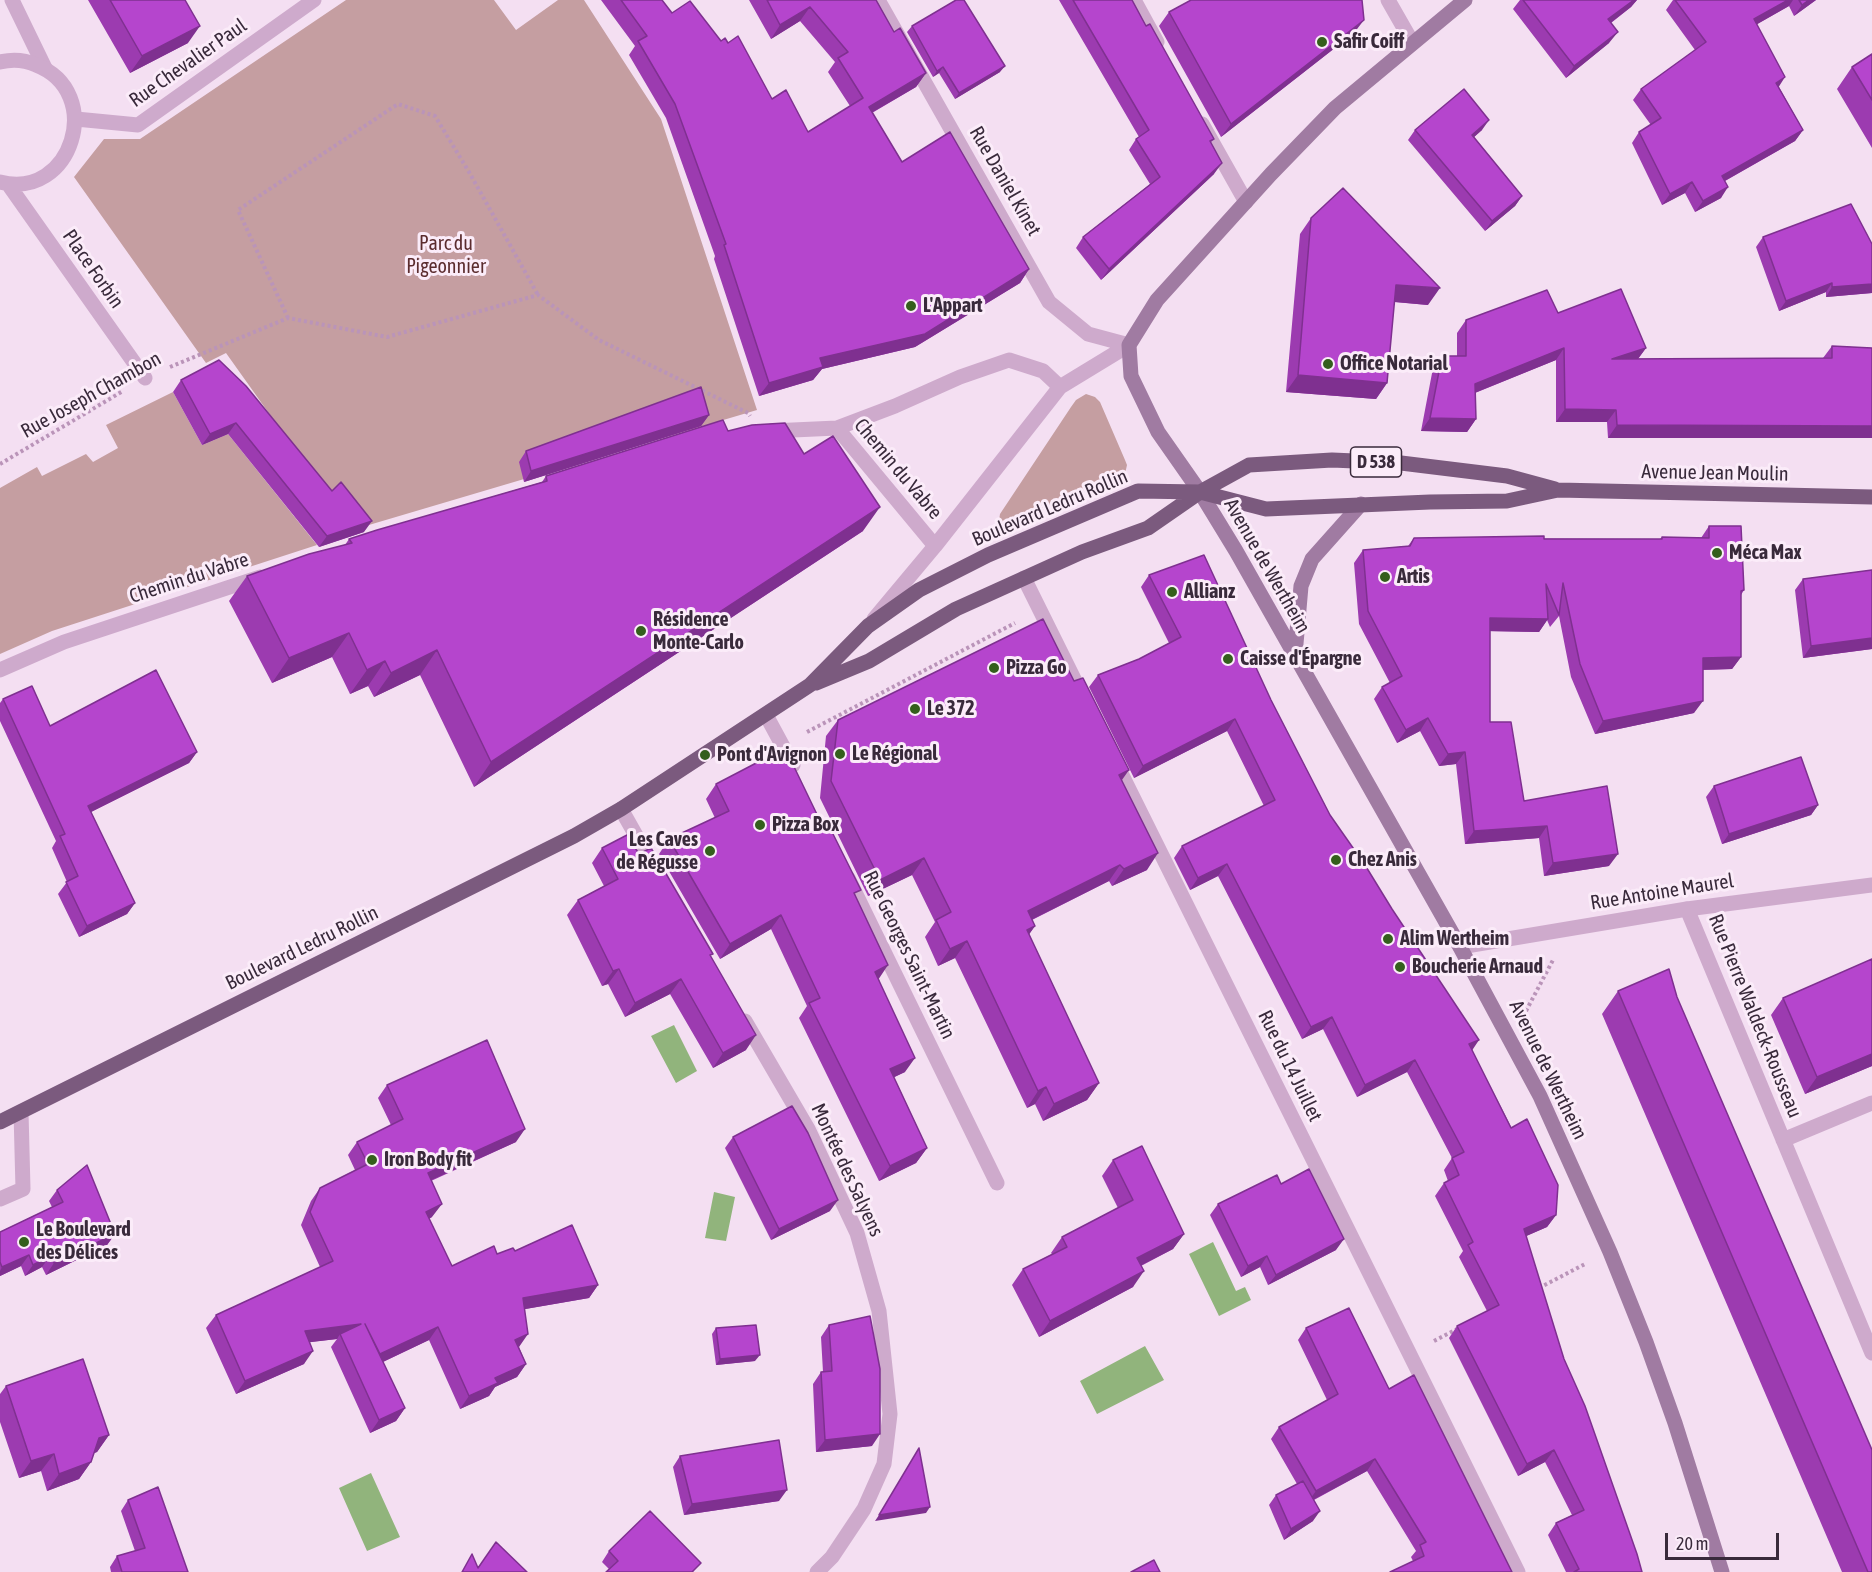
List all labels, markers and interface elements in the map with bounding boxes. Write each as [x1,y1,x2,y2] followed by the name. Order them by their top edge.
[125,14,251,112] street label: Rue Chevalier Paul
[1334,30,1404,54] place label: Safir Coiff
[1315,35,1329,49] marker: Safir Coiff
[964,122,1046,240] street label: Rue Daniel Kinet
[57,225,129,313] street label: Place Forbin
[406,232,486,279] park label: Parc du Pigeonnier
[923,294,983,318] place label: L'Appart
[904,299,918,313] marker: L'Appart
[17,347,165,443] street label: Rue Joseph Chambon
[1340,352,1448,376] place label: Office Notarial
[1321,357,1335,371] marker: Office Notarial
[849,414,947,524] street label: Chemin du Vabre
[1350,447,1402,477] road number: D 538
[1641,460,1789,486] street label: Avenue Jean Moulin
[969,464,1131,552] street label: Boulevard Ledru Rollin
[1219,494,1315,638] street label: Avenue de Wertheim
[1729,541,1802,565] place label: Méca Max
[1710,546,1724,560] marker: Méca Max
[126,547,252,609] street label: Chemin du Vabre
[1397,565,1430,589] place label: Artis
[1378,570,1392,584] marker: Artis
[1184,580,1235,604] place label: Allianz
[1165,585,1179,599] marker: Allianz
[653,608,744,655] place label: Résidence Monte-Carlo
[634,624,648,638] marker: Résidence Monte-Carlo
[1240,647,1362,671] place label: Caisse d'Épargne
[1221,652,1235,666] marker: Caisse d'Épargne
[1006,656,1067,680] place label: Pizza Go
[987,661,1001,675] marker: Pizza Go
[927,697,975,721] place label: Le 372
[908,702,922,716] marker: Le 372
[852,742,938,766] place label: Le Régional
[717,743,827,767] place label: Pont d'Avignon
[833,747,847,761] marker: Le Régional
[698,748,712,762] marker: Pont d'Avignon
[772,813,839,837] place label: Pizza Box
[753,818,767,832] marker: Pizza Box
[616,828,698,875] place label: Les Caves de Régusse
[703,844,717,858] marker: Les Caves de Régusse
[1348,848,1417,872] place label: Chez Anis
[1329,853,1343,867] marker: Chez Anis
[858,867,960,1043] street label: Rue Georges Saint-Martin
[1589,869,1735,915] street label: Rue Antoine Maurel
[222,901,382,995] street label: Boulevard Ledru Rollin
[1703,911,1807,1121] street label: Rue Pierre Waldeck-Rousseau
[1400,927,1509,951] place label: Alim Wertheim
[1381,932,1395,946] marker: Alim Wertheim
[1412,955,1543,979] place label: Boucherie Arnaud
[1393,960,1407,974] marker: Boucherie Arnaud
[1504,997,1592,1143] street label: Avenue de Wertheim
[1253,1006,1327,1126] street label: Rue du 14 Juillet
[806,1100,888,1240] street label: Montée des Salyens
[384,1148,472,1172] place label: Iron Body fit
[365,1153,379,1167] marker: Iron Body fit
[36,1218,131,1265] place label: Le Boulevard des Délices
[17,1235,31,1249] marker: Le Boulevard des Délices
[1668,1521,1782,1559] scale bar
[1676,1533,1708,1554] text: 20 m

